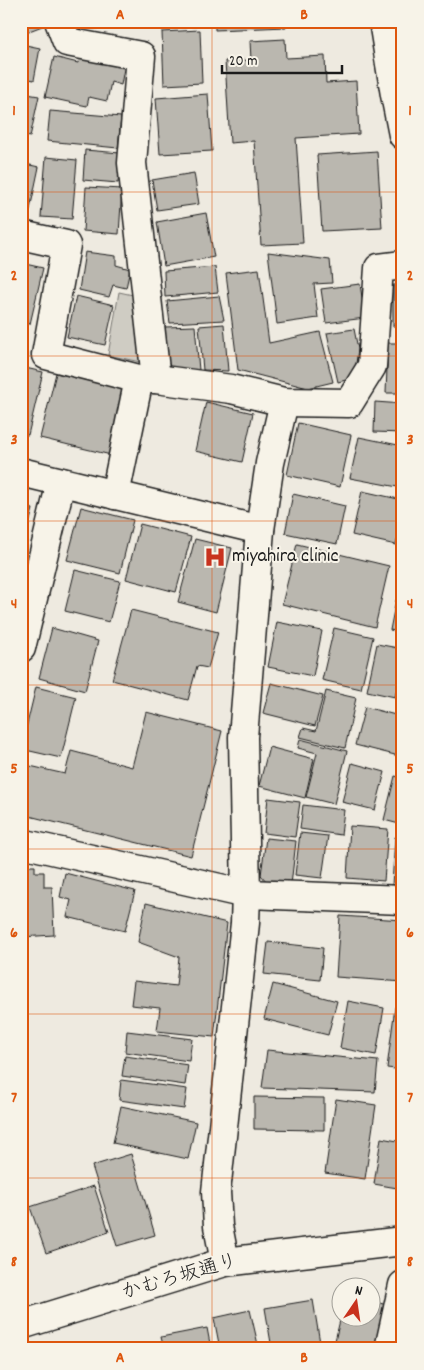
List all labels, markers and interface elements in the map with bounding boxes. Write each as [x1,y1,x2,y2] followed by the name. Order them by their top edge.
[116,4,125,27] text: A
[300,4,308,27] text: B
[222,42,342,74] scale bar
[229,51,257,73] text: 20 m
[12,100,16,123] text: 1
[408,100,412,123] text: 1
[11,265,18,288] text: 2
[407,265,414,288] text: 2
[10,429,18,452] text: 3
[406,429,414,452] text: 3
[232,543,338,571] place label: miyahira clinic
[202,544,228,570] hospital icon: miyahira clinic
[11,593,17,616] text: 4
[407,593,413,616] text: 4
[10,758,18,781] text: 5
[406,758,414,781] text: 5
[10,922,18,945] text: 6
[406,922,414,945] text: 6
[11,1087,17,1110] text: 7
[407,1087,413,1110] text: 7
[118,1248,242,1308] street label: かむろ坂通り
[11,1251,18,1274] text: 8
[407,1251,414,1274] text: 8
[332,1278,382,1328] north arrow
[353,1281,364,1302] text: N
[116,1347,125,1370] text: A
[300,1347,308,1370] text: B

